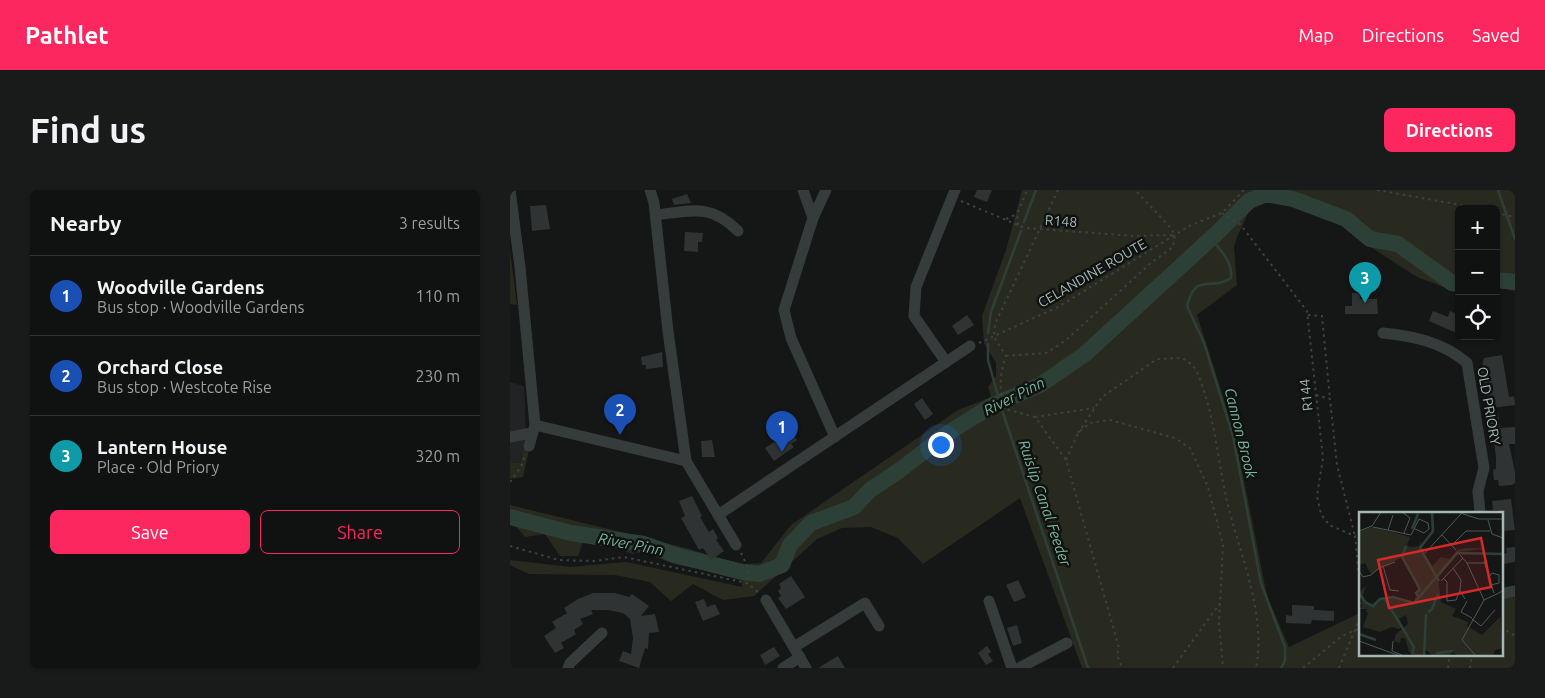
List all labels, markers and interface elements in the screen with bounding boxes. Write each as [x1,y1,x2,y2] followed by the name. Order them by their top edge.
[25,22,109,49] text: Pathlet
[1298,25,1334,45] text: Map
[1362,25,1444,45] text: Directions
[1472,25,1520,45] text: Saved
[1384,108,1515,152] button: Directions
[30,110,146,150] text: Find us
[1455,205,1500,340] map controls
[1455,205,1500,250] button: +
[50,211,121,235] text: Nearby
[1044,212,1078,230] street label: R148
[399,214,460,232] text: 3 results
[1035,235,1149,311] street label: CELANDINE ROUTE
[1455,250,1500,295] button: −
[1349,262,1381,303] pin: 3
[97,276,265,298] text: Woodville Gardens
[61,287,71,305] text: 1
[415,287,460,305] text: 110 m
[1455,295,1500,340] button: locate
[97,298,304,316] text: Bus stop · Woodville Gardens
[97,356,223,378] text: Orchard Close
[1474,366,1504,446] street label: OLD PRIORY
[61,367,71,385] text: 2
[415,367,460,385] text: 230 m
[981,373,1047,419] water label: River Pinn
[97,378,272,396] text: Bus stop · Westcote Rise
[1296,378,1316,412] street label: R144
[1222,386,1261,480] water label: Cannon Brook
[604,394,636,435] pin: 2
[766,411,798,452] pin: 1
[928,432,954,458] your location
[97,436,228,458] text: Lantern House
[1015,438,1075,570] water label: Ruislip Canal Feeder
[61,447,71,465] text: 3
[415,447,460,465] text: 320 m
[97,458,219,476] text: Place · Old Priory
[50,510,250,554] button: Save
[260,510,460,554] button: Share
[1359,512,1502,656] inset map
[597,529,665,559] water label: River Pinn

